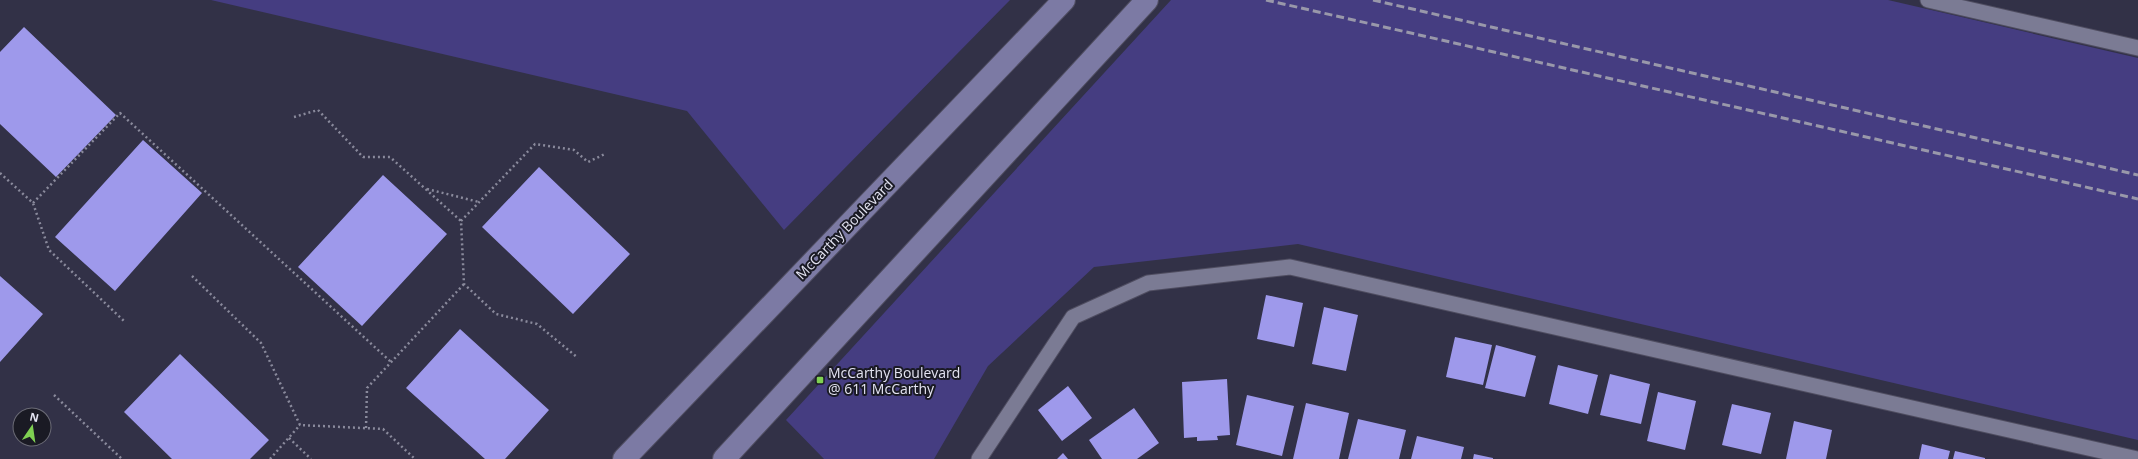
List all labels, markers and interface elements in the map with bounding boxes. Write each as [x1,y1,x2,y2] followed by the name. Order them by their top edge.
[791,175,897,283] street label: McCarthy Boulevard
[828,363,960,398] place label: McCarthy Boulevard @ 611 McCarthy
[815,375,825,385] marker: McCarthy Boulevard @ 611 McCarthy
[12,407,52,447] north arrow
[28,408,40,425] text: N

